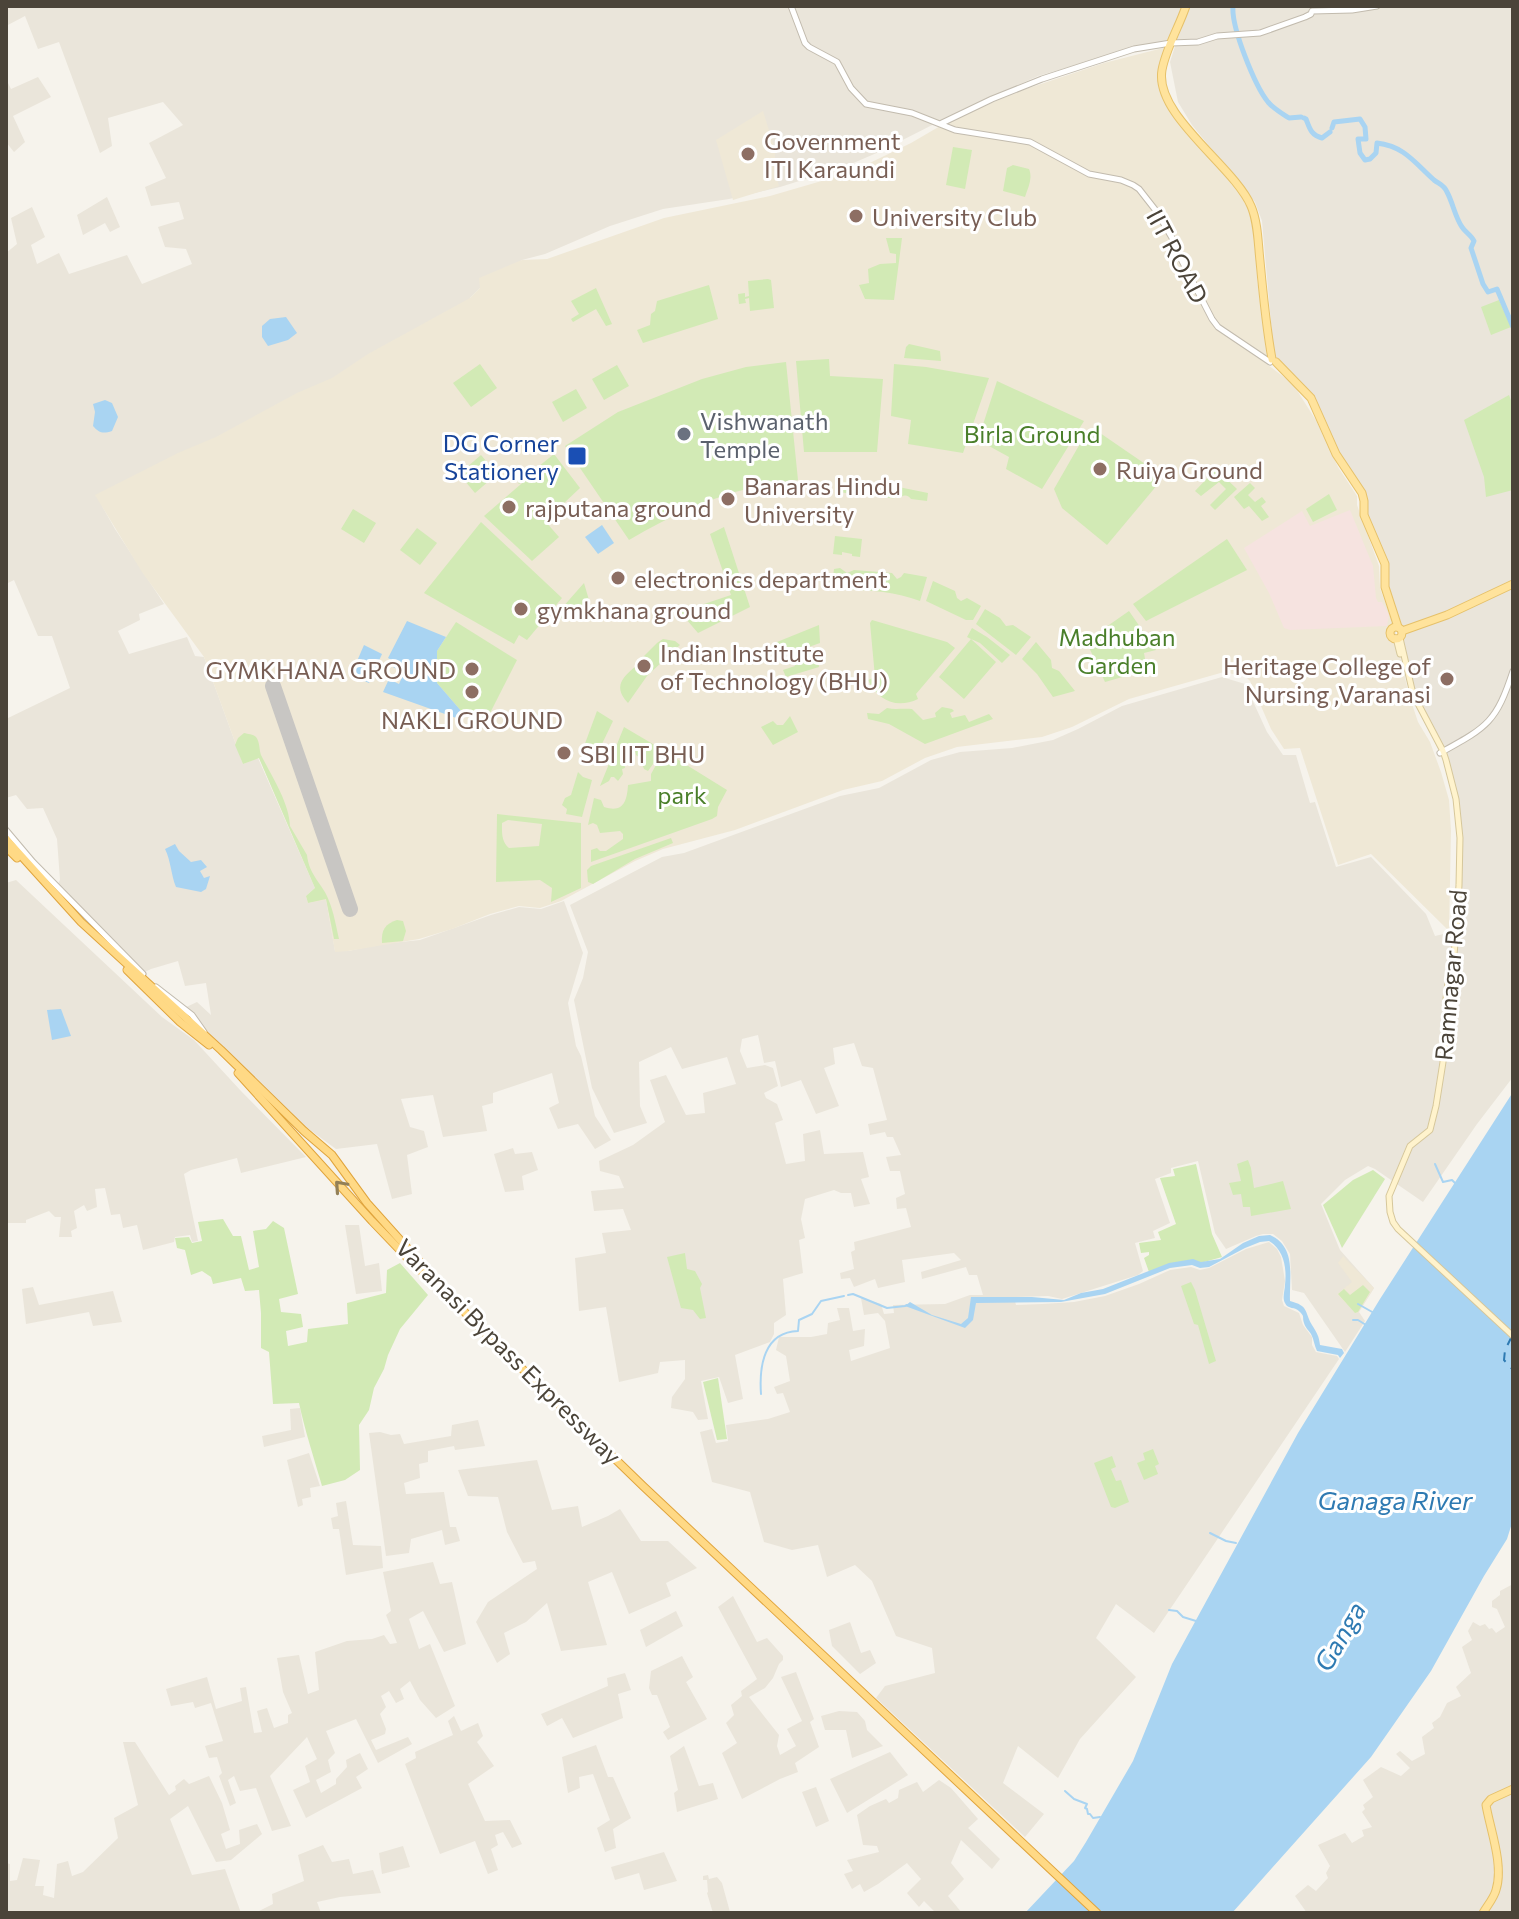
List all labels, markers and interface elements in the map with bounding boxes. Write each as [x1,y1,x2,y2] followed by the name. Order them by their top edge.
[764,126,901,183] place label: Government ITI Karaundi
[739,145,757,163] marker: Government ITI Karaundi
[872,202,1037,231] place label: University Club
[1141,204,1215,308] street label: IIT ROAD
[847,207,865,225] marker: University Club
[700,406,828,463] place label: Vishwanath Temple
[964,419,1100,448] park label: Birla Ground
[675,425,693,443] marker: Vishwanath Temple
[443,428,559,485] place label: DG Corner Stationery
[566,445,588,467] marker: DG Corner Stationery
[1116,455,1263,484] place label: Ruiya Ground
[1091,460,1109,478] marker: Ruiya Ground
[744,471,901,528] place label: Banaras Hindu University
[719,490,737,508] marker: Banaras Hindu University
[525,493,711,522] place label: rajputana ground
[500,498,518,516] marker: rajputana ground
[634,564,888,593] place label: electronics department
[609,569,627,587] marker: electronics department
[537,595,731,624] place label: gymkhana ground
[512,600,530,618] marker: gymkhana ground
[1059,622,1175,679] park label: Madhuban Garden
[660,638,888,695] place label: Indian Institute of Technology (BHU)
[1223,651,1432,708] place label: Heritage College of Nursing ,Varanasi
[206,655,456,684] place label: GYMKHANA GROUND
[635,657,653,675] marker: Indian Institute of Technology (BHU)
[463,660,481,678] marker: GYMKHANA GROUND
[1438,670,1456,688] marker: Heritage College of Nursing ,Varanasi
[463,683,481,701] marker: NAKLI GROUND
[381,705,563,734] place label: NAKLI GROUND
[580,739,705,768] place label: SBI IIT BHU
[555,744,573,762] marker: SBI IIT BHU
[657,780,707,809] park label: park
[1428,888,1472,1062] street label: Ramnagar Road
[335,1180,350,1195] one-way arrow
[390,1232,628,1470] street label: Varanasi Bypass Expressway
[1318,1484,1474,1515] water label: Ganaga River
[1307,1596,1371,1676] water label: Ganga

